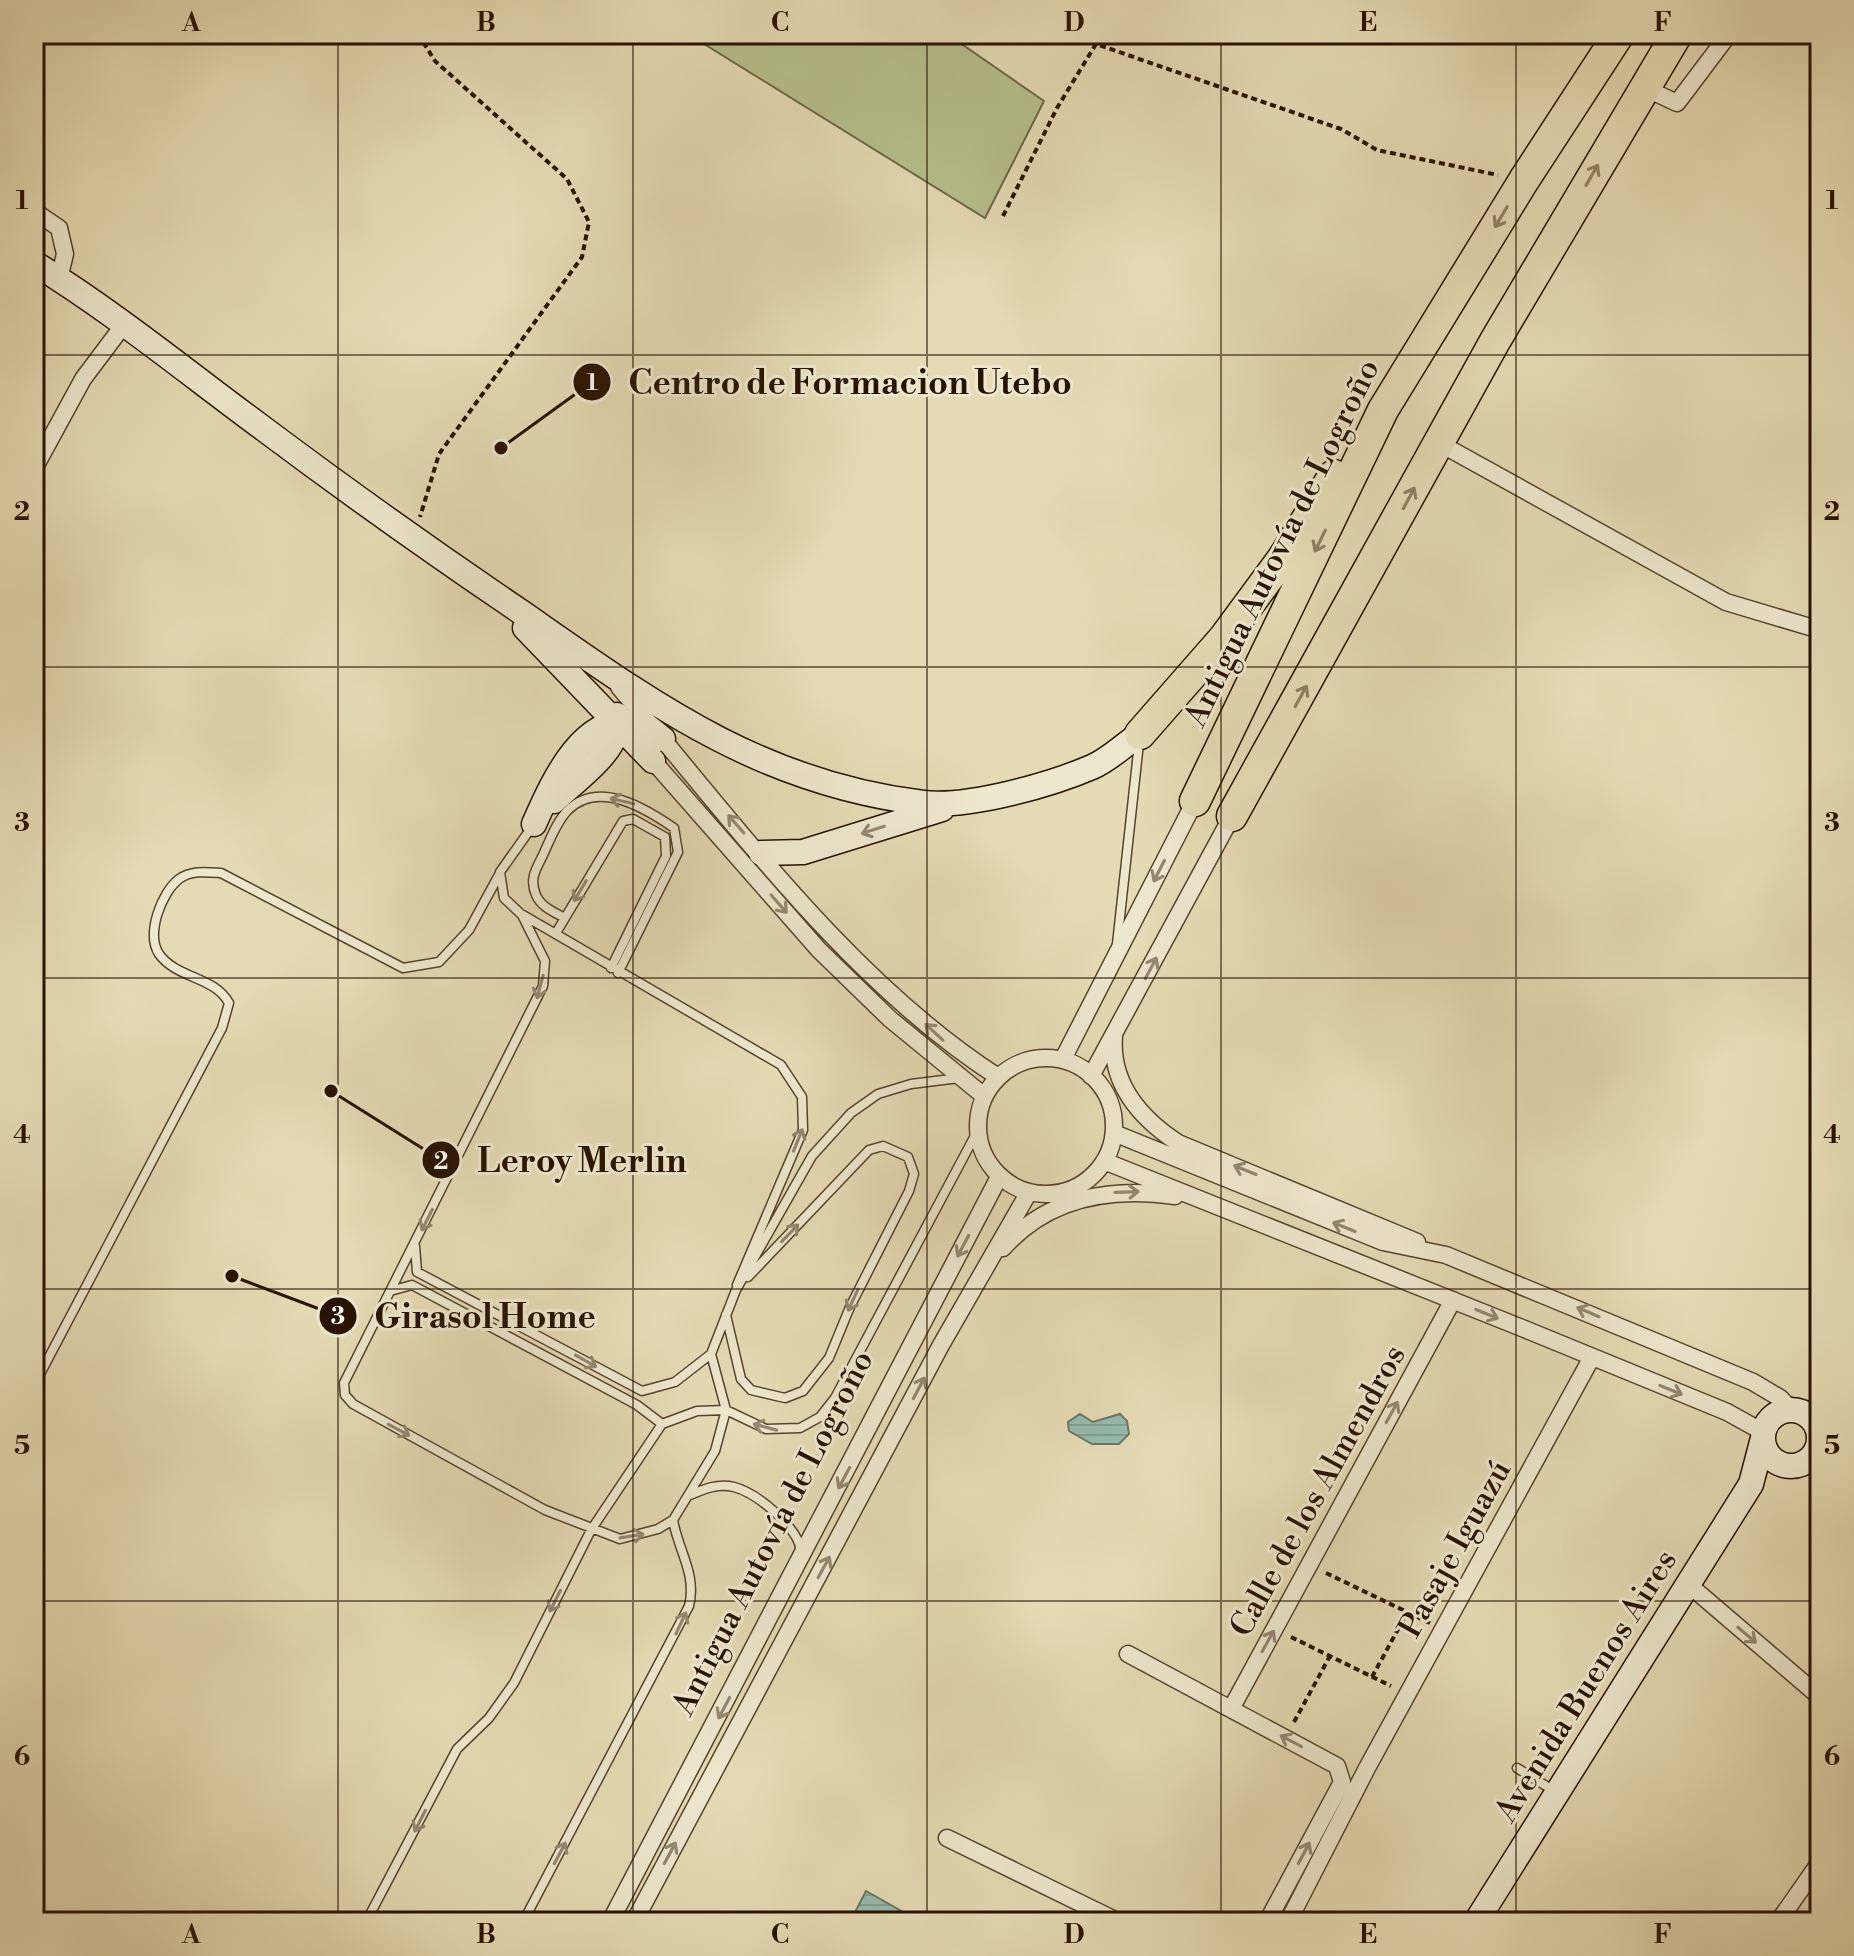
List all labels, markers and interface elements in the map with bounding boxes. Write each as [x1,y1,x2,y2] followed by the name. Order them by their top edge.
[181,7,201,39] text: A
[476,7,496,39] text: B
[771,7,789,39] text: C
[1064,7,1084,39] text: D
[1359,7,1377,39] text: E
[1654,7,1672,39] text: F
[1584,164,1600,187] one-way arrow
[16,185,29,217] text: 1
[1826,185,1839,217] text: 1
[1493,205,1509,228] one-way arrow
[572,353,1087,411] callout: Centro de Formacion Utebo
[1175,353,1389,734] street label: Antigua Autovía de Logroño
[628,363,1072,405] text: Centro de Formacion Utebo
[586,368,598,398] text: 1
[1401,487,1417,511] one-way arrow
[14,496,30,528] text: 2
[1824,496,1840,528] text: 2
[1312,529,1327,553] one-way arrow
[1293,684,1309,708] one-way arrow
[609,793,635,808] one-way arrow
[14,807,30,839] text: 3
[1824,807,1840,839] text: 3
[727,814,745,834] one-way arrow
[861,823,887,838] one-way arrow
[1151,858,1167,882] one-way arrow
[572,879,588,902] one-way arrow
[770,893,788,913] one-way arrow
[1143,956,1159,980] one-way arrow
[532,973,547,999] one-way arrow
[924,1023,944,1042] one-way arrow
[13,1119,31,1151] text: 4
[1823,1119,1841,1151] text: 4
[792,1129,806,1153] one-way arrow
[421,1131,703,1189] callout: Leroy Merlin
[477,1141,687,1183] text: Leroy Merlin
[434,1147,449,1177] text: 2
[1233,1162,1258,1177] one-way arrow
[1113,1184,1140,1200] one-way arrow
[419,1208,435,1232] one-way arrow
[1332,1218,1357,1233] one-way arrow
[780,1224,799,1243] one-way arrow
[954,1234,970,1258] one-way arrow
[318,1287,611,1345] callout: Girasol Home
[845,1288,860,1312] one-way arrow
[374,1297,596,1339] text: Girasol Home
[331,1302,345,1332] text: 3
[1576,1304,1601,1319] one-way arrow
[1475,1308,1499,1322] one-way arrow
[1221,1338,1415,1644] street label: Calle de los Almendros
[663,1344,883,1723] street label: Antigua Autovía de Logroño
[574,1353,597,1369] one-way arrow
[911,1377,927,1401] one-way arrow
[1658,1383,1683,1398] one-way arrow
[1385,1401,1401,1425] one-way arrow
[753,1418,779,1433] one-way arrow
[386,1423,410,1439] one-way arrow
[14,1430,30,1462] text: 5
[1824,1430,1840,1462] text: 5
[1390,1453,1520,1645] street label: Pasaje Iguazú
[836,1465,852,1489] one-way arrow
[619,1528,645,1543] one-way arrow
[1485,1543,1686,1830] street label: Avenida Buenos Aires
[816,1556,832,1579] one-way arrow
[547,1589,563,1613] one-way arrow
[674,1611,689,1635] one-way arrow
[1736,1626,1757,1644] one-way arrow
[1261,1629,1276,1653] one-way arrow
[715,1696,731,1720] one-way arrow
[1280,1733,1303,1749] one-way arrow
[14,1741,30,1773] text: 6
[1824,1741,1840,1773] text: 6
[411,1808,427,1832] one-way arrow
[552,1842,568,1865] one-way arrow
[663,1842,679,1866] one-way arrow
[1296,1842,1312,1866] one-way arrow
[181,1919,201,1951] text: A
[476,1919,496,1951] text: B
[771,1919,789,1951] text: C
[1064,1919,1084,1951] text: D
[1359,1919,1377,1951] text: E
[1654,1919,1672,1951] text: F

